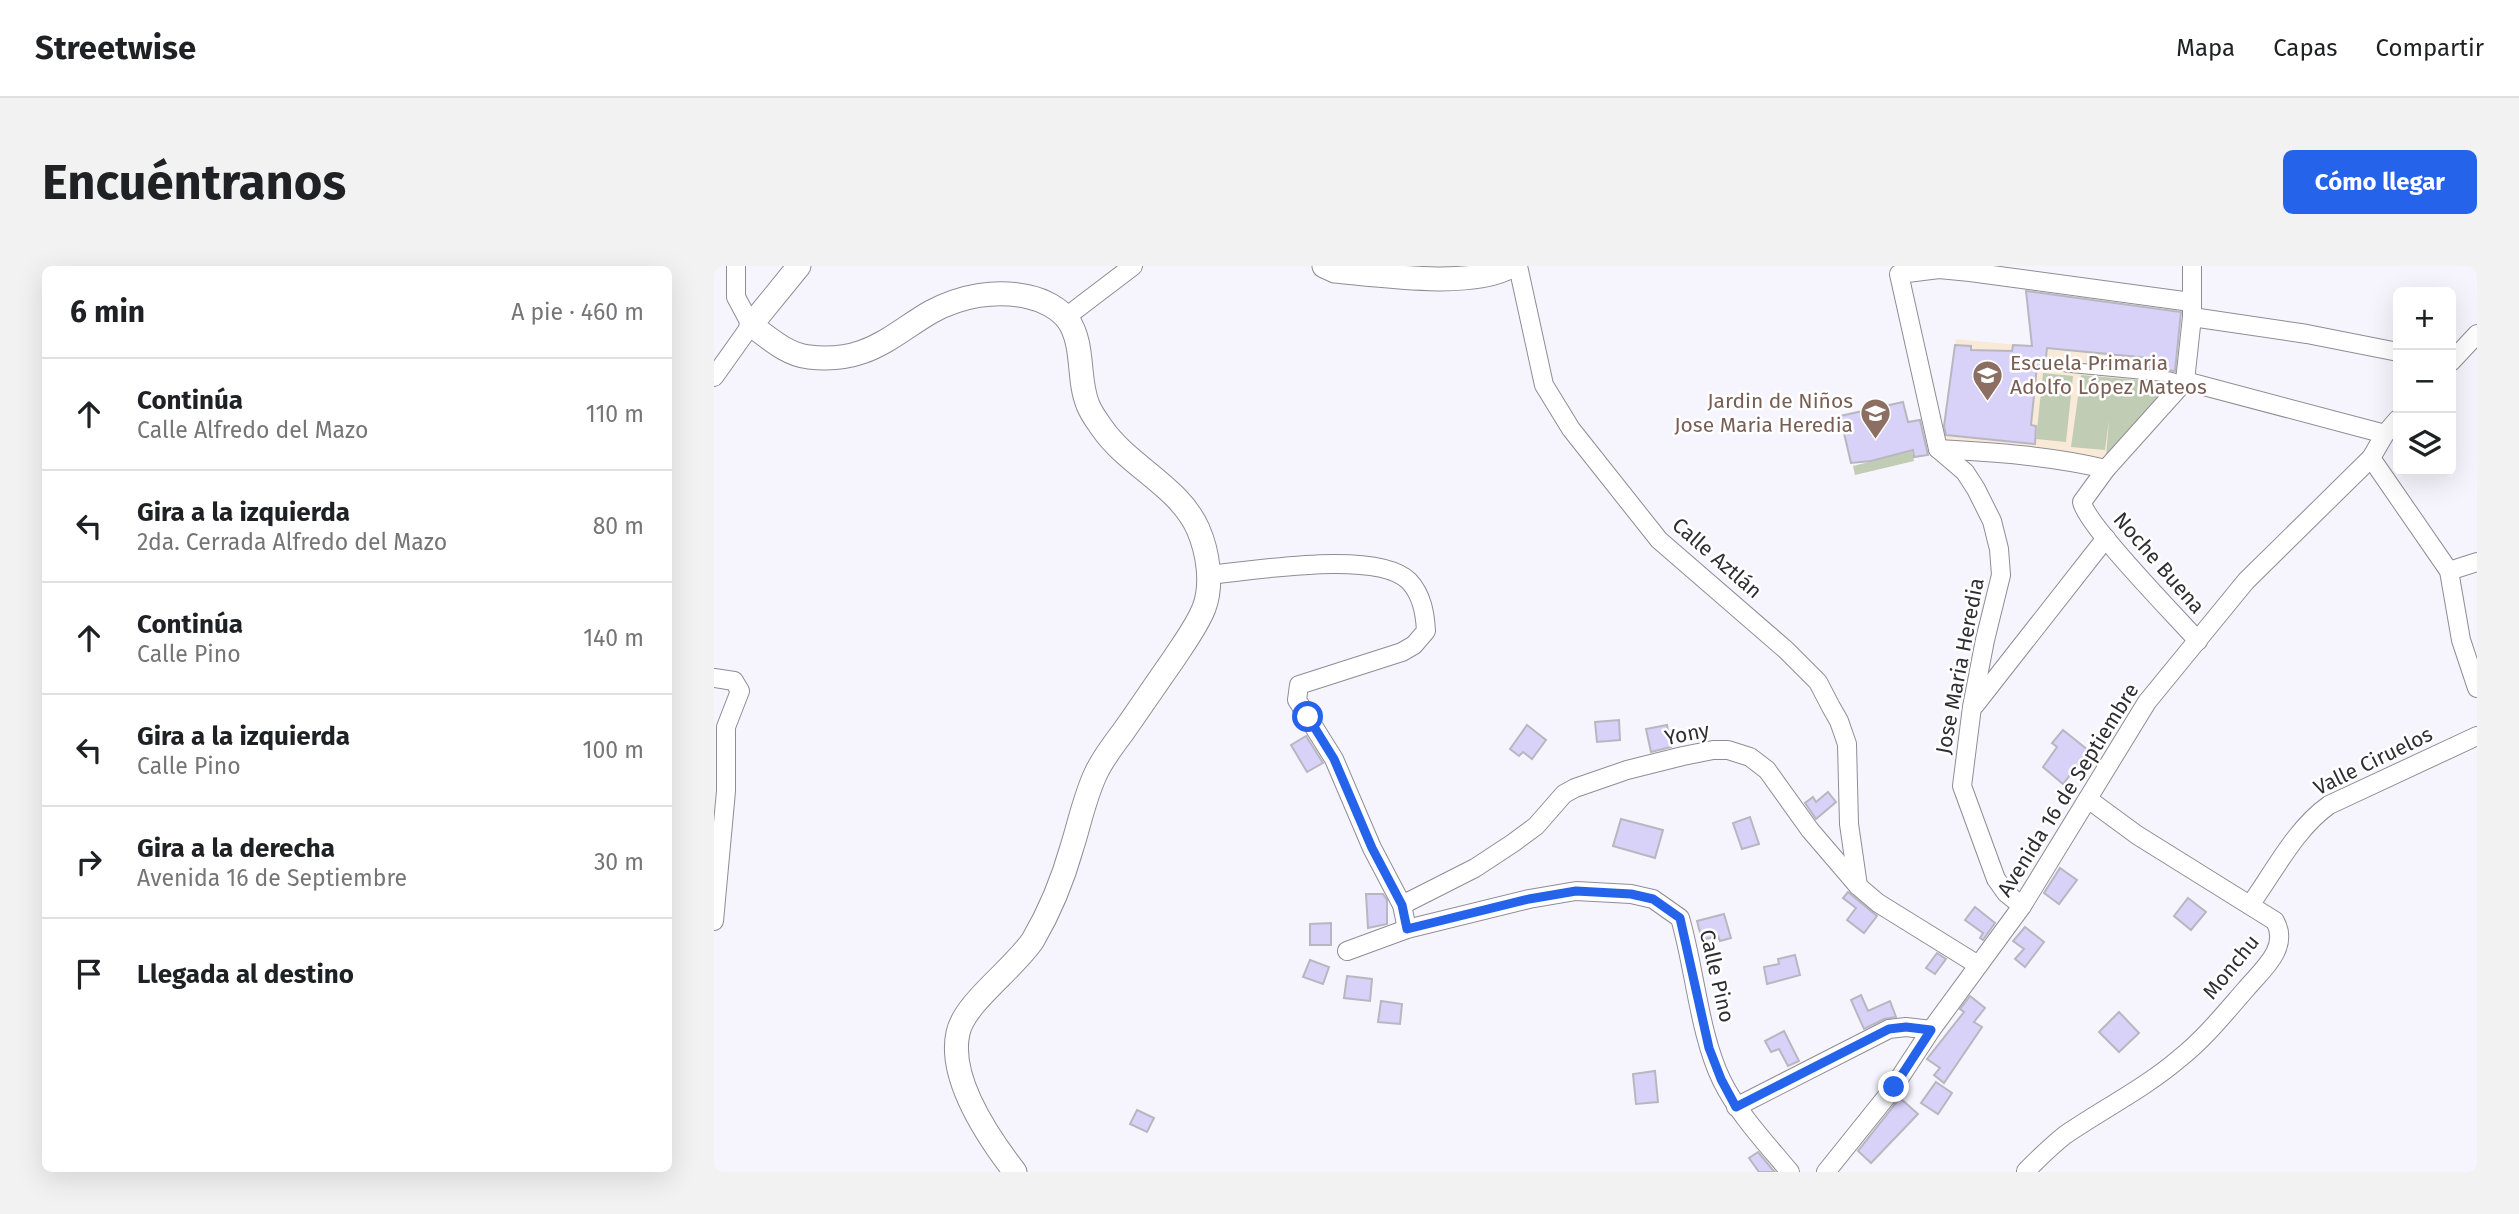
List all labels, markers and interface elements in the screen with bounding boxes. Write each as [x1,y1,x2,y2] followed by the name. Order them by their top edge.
[35,28,196,68] text: Streetwise
[2176,34,2235,62] text: Mapa
[2273,34,2337,62] text: Capas
[2375,34,2484,62] text: Compartir
[2283,150,2477,214] button: Cómo llegar
[42,153,346,212] text: Encuéntranos
[2393,287,2456,476] map controls
[2393,287,2456,350] button: +
[70,294,145,330] text: 6 min
[511,298,644,326] text: A pie · 460 m
[2010,350,2207,400] place label: Escuela Primaria Adolfo López Mateos
[2393,350,2456,413] button: −
[1970,358,2004,402] school or university icon: Escuela Primaria Adolfo López Mateos
[137,385,243,416] text: Continúa
[1674,388,1853,438] place label: Jardin de Niños Jose Maria Heredia
[70,395,108,433] icon: ahead
[1859,396,1893,440] school or university icon: Jardin de Niños Jose Maria Heredia
[586,400,644,428] text: 110 m
[2393,413,2456,476] button: layers
[137,416,368,444] text: Calle Alfredo del Mazo
[137,497,350,528] text: Gira a la izquierda
[70,507,108,545] icon: left
[2108,507,2210,619] street label: Noche Buena
[593,512,644,540] text: 80 m
[1667,512,1767,604] street label: Calle Aztlán
[137,528,447,556] text: 2da. Cerrada Alfredo del Mazo
[1930,576,1990,756] street label: Jose Maria Heredia
[137,609,243,640] text: Continúa
[70,619,108,657] icon: ahead
[583,624,644,652] text: 140 m
[137,640,241,668] text: Calle Pino
[1992,679,2144,901] street label: Avenida 16 de Septiembre
[1292,701,1323,732] route start
[1662,717,1712,751] street label: Yony
[137,721,350,752] text: Gira a la izquierda
[2309,721,2437,801] street label: Valle Ciruelos
[70,731,108,769] icon: left
[583,736,644,764] text: 100 m
[137,752,241,780] text: Calle Pino
[137,833,335,864] text: Gira a la derecha
[70,843,108,881] icon: right
[594,848,644,876] text: 30 m
[137,864,407,892] text: Avenida 16 de Septiembre
[1694,927,1740,1025] street label: Calle Pino
[2197,929,2265,1005] street label: Monchu
[70,955,108,993] icon: arrive
[137,959,354,990] text: Llegada al destino
[1878,1071,1909,1102] route end

